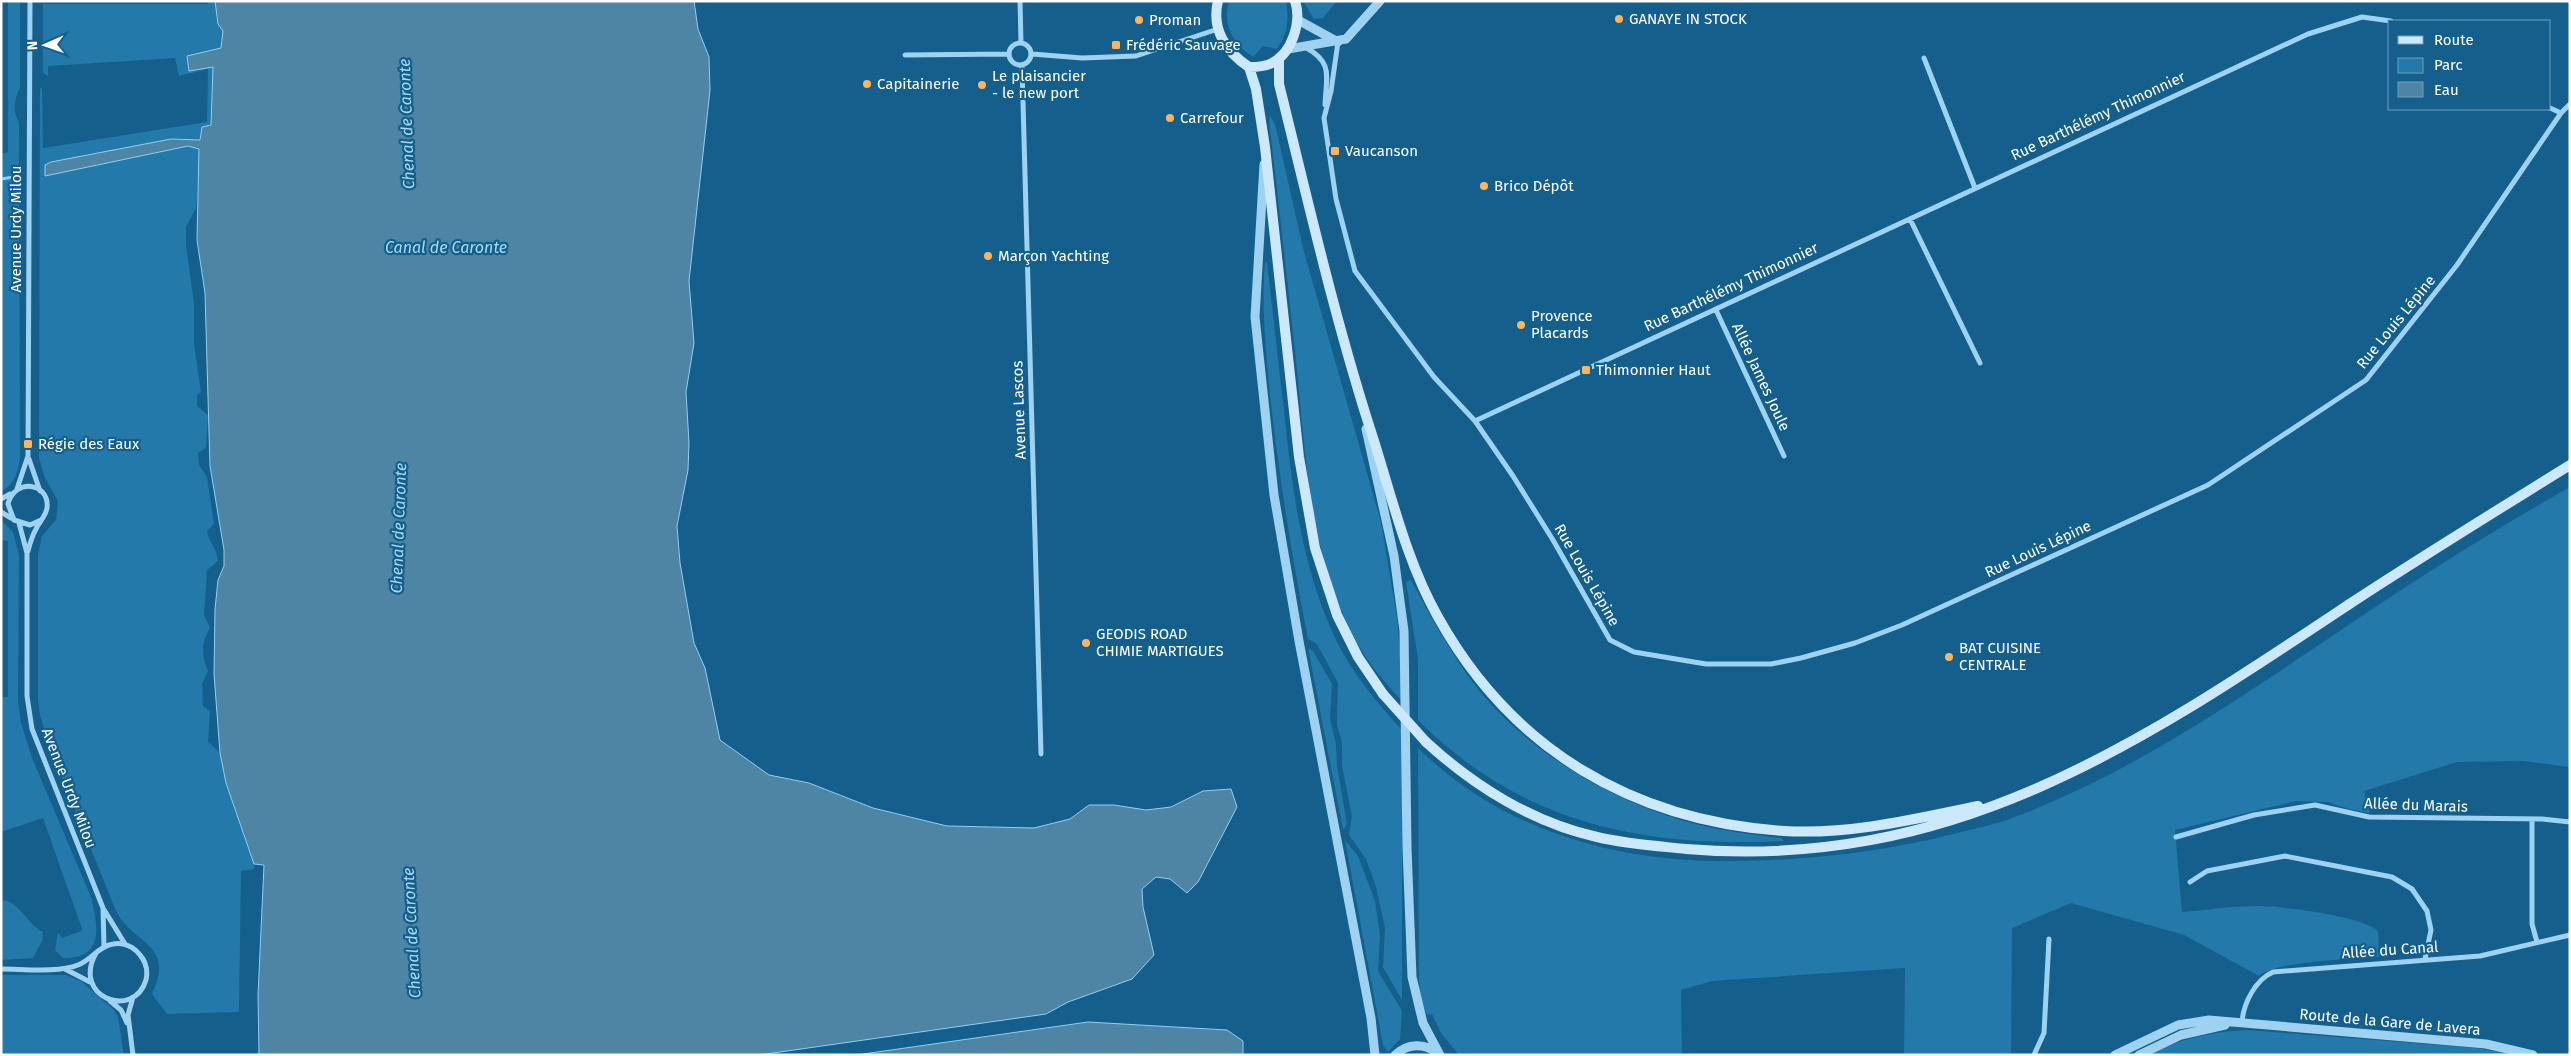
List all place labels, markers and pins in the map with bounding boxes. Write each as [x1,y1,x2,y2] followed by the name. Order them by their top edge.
[1629,10,1747,28] place label: GANAYE IN STOCK
[1149,11,1201,29] place label: Proman
[1613,13,1625,25] marker: GANAYE IN STOCK
[1133,14,1145,26] marker: Proman
[1126,36,1241,54] place label: Frédéric Sauvage
[1110,39,1122,51] marker: Frédéric Sauvage
[992,67,1086,102] place label: Le plaisancier - le new port
[877,75,959,93] place label: Capitainerie
[861,78,873,90] marker: Capitainerie
[976,79,988,91] marker: Le plaisancier - le new port
[1180,109,1244,127] place label: Carrefour
[1164,112,1176,124] marker: Carrefour
[1345,142,1418,160] place label: Vaucanson
[1329,145,1341,157] marker: Vaucanson
[1494,177,1574,195] place label: Brico Dépôt
[1478,180,1490,192] marker: Brico Dépôt
[998,247,1109,265] place label: Marçon Yachting
[982,250,994,262] marker: Marçon Yachting
[1531,307,1593,342] place label: Provence Placards
[1515,319,1527,331] marker: Provence Placards
[1596,361,1711,379] place label: Thimonnier Haut
[1580,364,1592,376] marker: Thimonnier Haut
[38,435,140,453] place label: Régie des Eaux
[22,438,34,450] marker: Régie des Eaux
[1096,625,1224,660] place label: GEODIS ROAD CHIMIE MARTIGUES
[1080,637,1092,649] marker: GEODIS ROAD CHIMIE MARTIGUES
[1959,639,2041,674] place label: BAT CUISINE CENTRALE
[1943,651,1955,663] marker: BAT CUISINE CENTRALE

